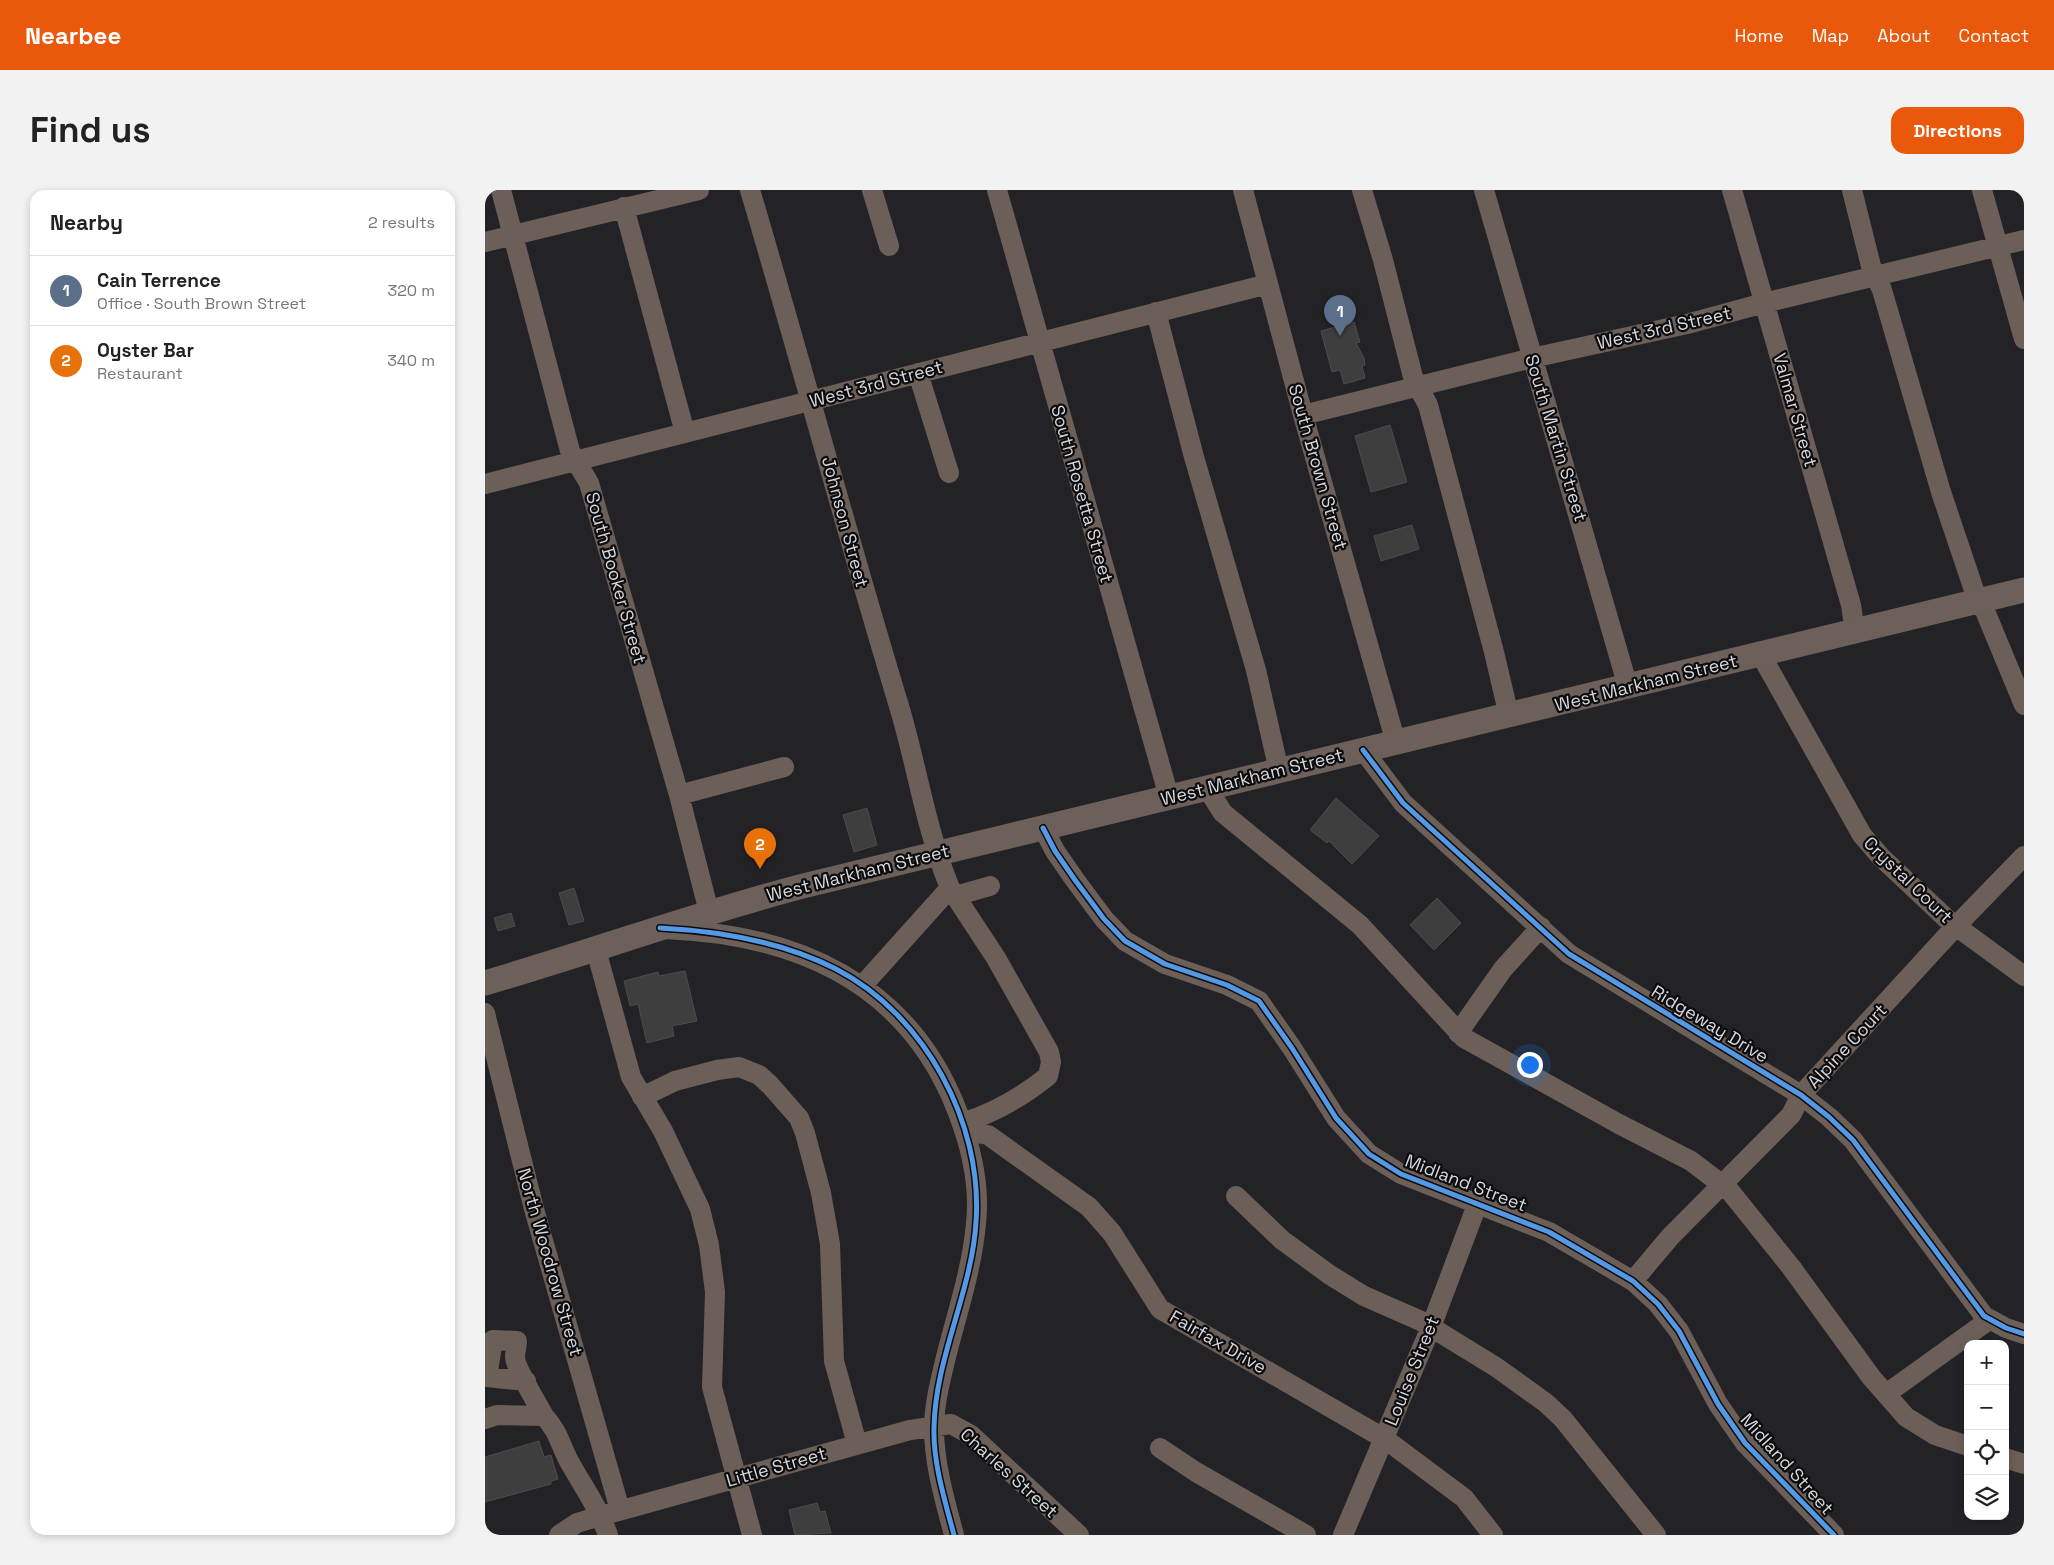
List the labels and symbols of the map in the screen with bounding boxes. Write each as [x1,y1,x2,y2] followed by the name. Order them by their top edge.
[1324,295,1356,336] pin: 1
[1595,301,1733,354] street label: West 3rd Street
[1768,350,1823,470] street label: Valmar Street
[1520,352,1593,524] street label: South Martin Street
[807,355,945,412] street label: West 3rd Street
[1284,381,1353,552] street label: South Brown Street
[1046,402,1119,585] street label: South Rosetta Street
[817,454,874,590] street label: Johnson Street
[581,489,652,666] street label: South Booker Street
[1552,649,1739,716] street label: West Markham Street
[1158,743,1345,810] street label: West Markham Street
[744,828,776,869] pin: 2
[1859,831,1958,928] street label: Crystal Court
[764,839,951,906] street label: West Markham Street
[1648,980,1773,1068] street label: Ridgeway Drive
[1802,999,1891,1093] street label: Alpine Court
[1517,1052,1543,1078] your location
[1402,1149,1530,1216] street label: Midland Street
[513,1165,588,1358] street label: North Woodrow Street
[1166,1305,1271,1378] street label: Fairfax Drive
[1379,1313,1444,1429] street label: Louise Street
[1736,1408,1839,1519] street label: Midland Street
[956,1423,1063,1523] street label: Charles Street
[723,1441,829,1492] street label: Little Street

